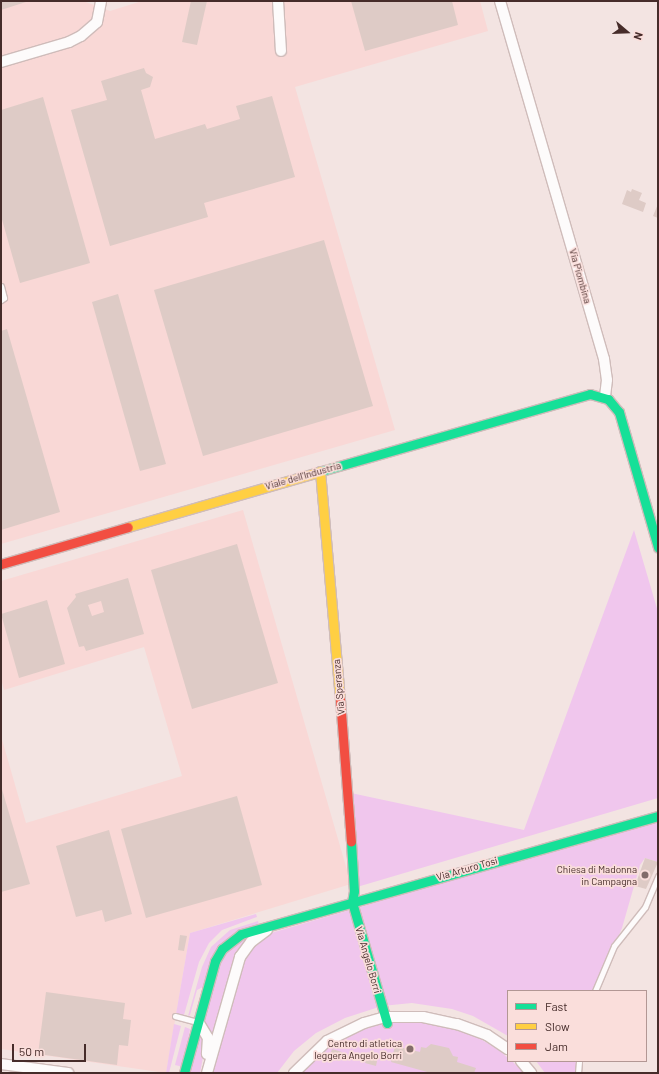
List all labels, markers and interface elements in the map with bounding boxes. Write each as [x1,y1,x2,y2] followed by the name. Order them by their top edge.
[607,12,647,52] north arrow
[631,30,646,42] text: N
[566,247,594,305] street label: Via Piombina
[264,459,342,493] street label: Viale dell'Industria
[331,659,347,715] street label: Via Speranza
[435,855,499,883] street label: Via Arturo Tosi
[557,863,637,886] place label: Chiesa di Madonna in Campagna
[640,870,650,880] marker: Chiesa di Madonna in Campagna
[353,925,383,995] street label: Via Angelo Borri
[507,990,647,1062] legend
[545,999,568,1013] text: Fast
[545,1019,570,1033] text: Slow
[14,1036,88,1062] scale bar
[314,1037,402,1060] place label: Centro di atletica leggera Angelo Borri
[545,1039,568,1053] text: Jam
[19,1044,44,1058] text: 50 m
[405,1044,415,1054] marker: Centro di atletica leggera Angelo Borri

